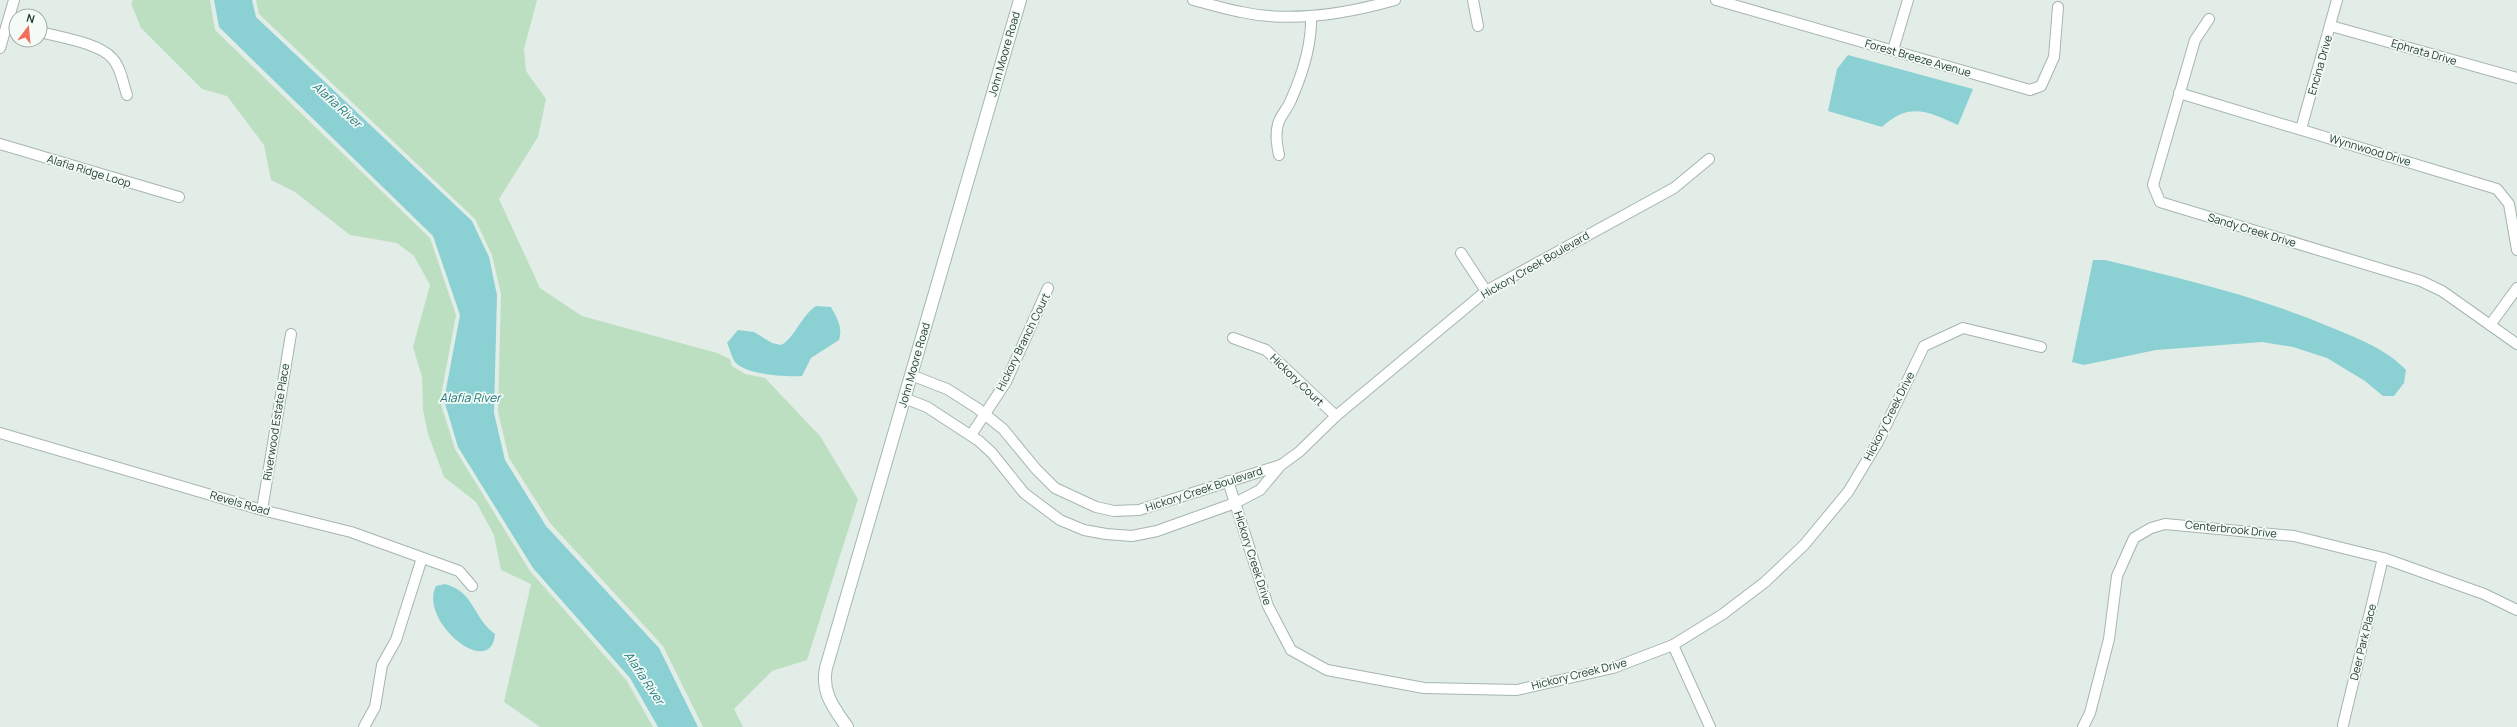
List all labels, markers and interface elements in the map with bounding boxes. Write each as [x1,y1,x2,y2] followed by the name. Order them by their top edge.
[8,8,48,48] north arrow
[25,10,37,26] text: N
[984,10,1023,98] street label: John Moore Road
[2304,33,2335,97] street label: Encina Drive
[1863,35,1973,80] street label: Forest Breeze Avenue
[2390,35,2459,68] street label: Ephrata Drive
[309,78,367,132] water label: Alafia River
[2327,130,2413,169] street label: Wynnwood Drive
[45,151,133,191] street label: Alafia Ridge Loop
[2206,209,2299,250] street label: Sandy Creek Drive
[1478,227,1592,302] street label: Hickory Creek Boulevard
[992,290,1053,393] street label: Hickory Branch Court
[894,321,933,409] street label: John Moore Road
[1267,350,1327,409] street label: Hickory Court
[259,362,292,482] street label: Riverwood Estate Place
[1860,368,1918,463] street label: Hickory Creek Drive
[440,389,502,406] water label: Alafia River
[1143,462,1264,515] street label: Hickory Creek Boulevard
[208,487,272,518] street label: Revels Road
[1231,509,1276,607] street label: Hickory Creek Drive
[2185,516,2278,541] street label: Centerbrook Drive
[2346,602,2379,682] street label: Deer Park Place
[620,648,669,709] water label: Alafia River
[1530,654,1629,693] street label: Hickory Creek Drive

